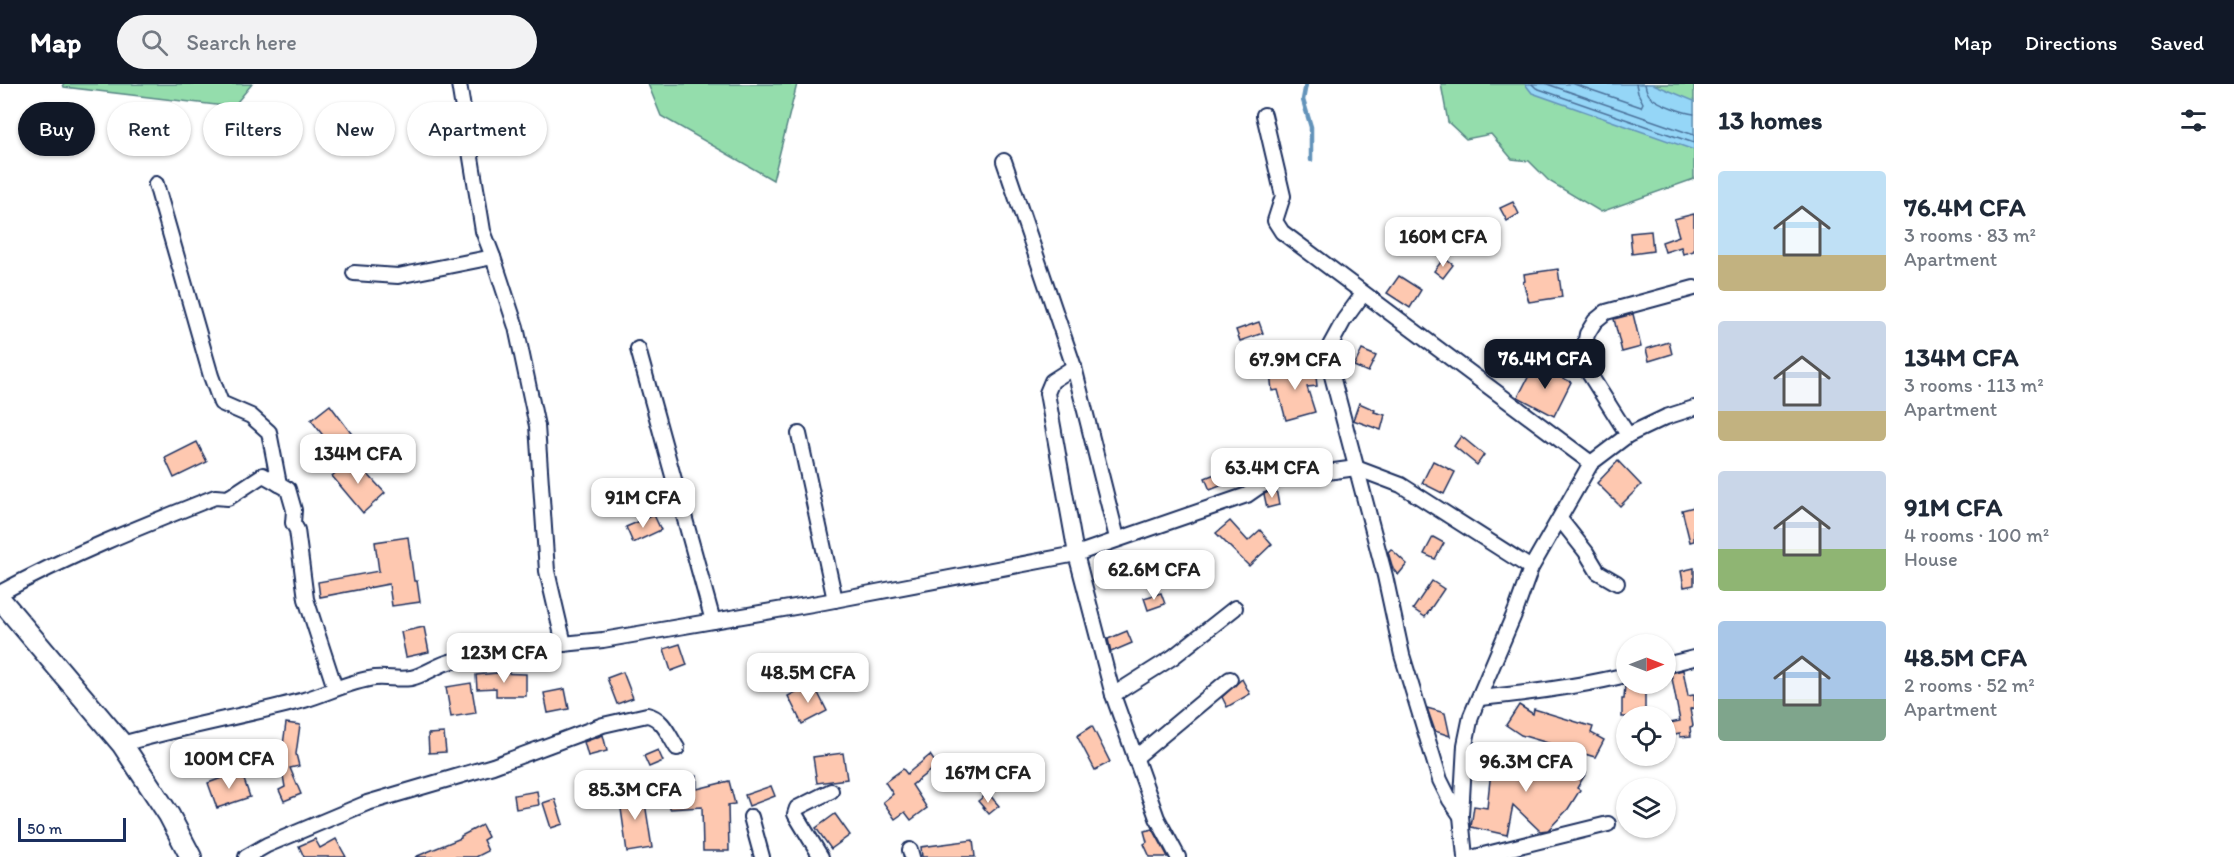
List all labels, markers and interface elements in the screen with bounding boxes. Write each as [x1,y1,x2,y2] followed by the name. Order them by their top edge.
[117,15,537,69] search box
[30,25,81,59] text: Map
[138,26,171,59] icon: search
[186,29,297,56] text: Search here
[1954,30,1992,55] text: Map
[2025,30,2117,55] text: Directions
[2150,30,2204,55] text: Saved
[18,102,95,156] chip: Buy
[107,102,191,156] chip: Rent
[203,102,303,156] chip: Filters
[315,102,395,156] chip: New
[407,102,547,156] chip: Apartment
[1718,104,1822,136] text: 13 homes
[2177,104,2210,137] icon: filters
[1904,191,2026,223] text: 76.4M CFA
[1766,195,1838,267] icon: home
[1381,217,1505,268] pin: 160M CFA
[1904,223,2036,247] text: 3 rooms · 83 m²
[1399,224,1487,248] text: 160M CFA
[1904,247,1997,271] text: Apartment
[1476,339,1614,390] pin: 76.4M CFA
[1226,340,1364,391] pin: 67.9M CFA
[1904,341,2019,373] text: 134M CFA
[1766,345,1838,417] icon: home
[1498,346,1592,370] text: 76.4M CFA
[1249,347,1341,371] text: 67.9M CFA
[1904,373,2044,397] text: 3 rooms · 113 m²
[1904,397,1997,421] text: Apartment
[296,434,420,485] pin: 134M CFA
[314,441,402,465] text: 134M CFA
[1203,448,1341,499] pin: 63.4M CFA
[1225,455,1319,479] text: 63.4M CFA
[588,478,698,529] pin: 91M CFA
[605,485,681,509] text: 91M CFA
[1904,491,2003,523] text: 91M CFA
[1766,495,1838,567] icon: home
[1904,523,2049,547] text: 4 rooms · 100 m²
[1904,547,1958,571] text: House
[1085,550,1223,601] pin: 62.6M CFA
[1108,557,1200,581] text: 62.6M CFA
[442,633,566,684] pin: 123M CFA
[1616,634,1676,694] north arrow
[1616,634,1676,838] map controls
[461,640,547,664] text: 123M CFA
[1904,641,2027,673] text: 48.5M CFA
[1766,645,1838,717] icon: home
[739,653,877,704] pin: 48.5M CFA
[761,660,855,684] text: 48.5M CFA
[1904,673,2035,697] text: 2 rooms · 52 m²
[1904,697,1997,721] text: Apartment
[1616,706,1676,766] button: locate
[167,739,291,790] pin: 100M CFA
[1457,742,1595,793] pin: 96.3M CFA
[184,746,274,770] text: 100M CFA
[1480,749,1572,773] text: 96.3M CFA
[926,753,1050,804] pin: 167M CFA
[945,760,1031,784] text: 167M CFA
[566,770,704,821] pin: 85.3M CFA
[588,777,682,801] text: 85.3M CFA
[1616,778,1676,838] button: layers
[18,815,126,842] scale bar
[27,819,62,838] text: 50 m

